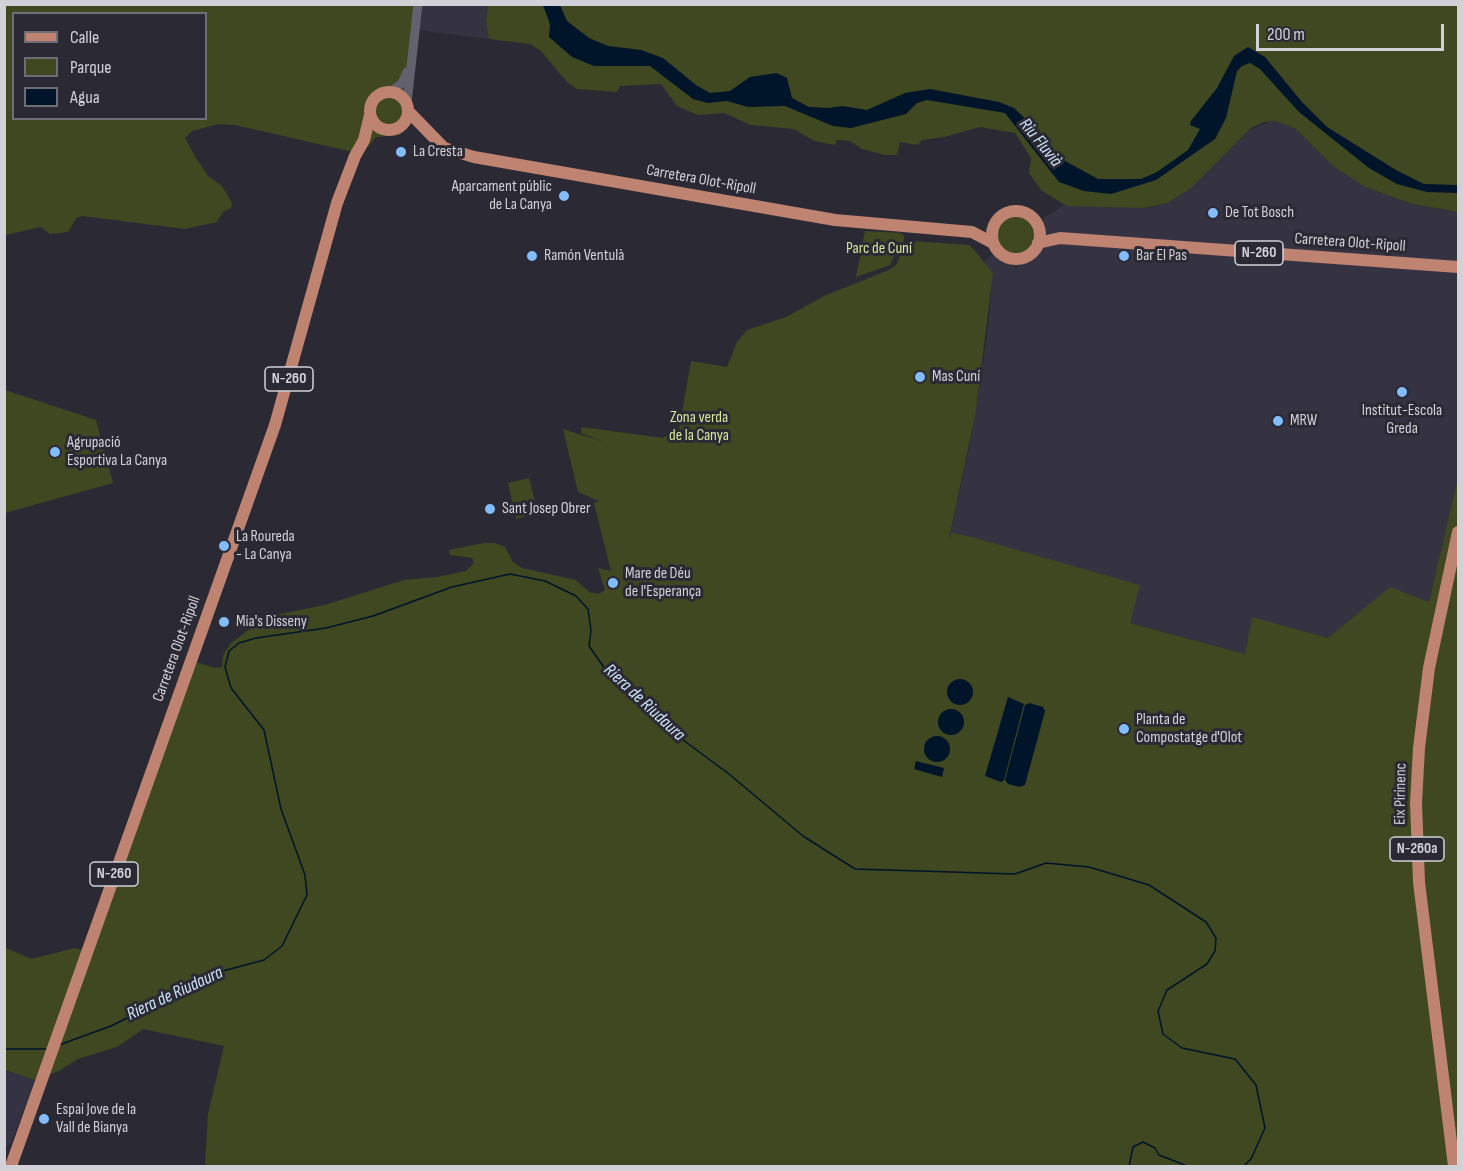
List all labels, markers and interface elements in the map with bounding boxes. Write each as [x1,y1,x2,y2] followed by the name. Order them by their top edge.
[12,12,207,120] legend
[1259,12,1446,50] scale bar
[1267,24,1305,45] text: 200 m
[70,27,99,48] text: Calle
[70,57,111,78] text: Parque
[70,87,100,108] text: Agua
[1014,114,1066,172] water label: Riu Fluvià
[413,142,463,162] place label: La Cresta
[394,145,408,159] marker: La Cresta
[645,161,757,199] street label: Carretera Olot-Ripoll
[452,177,552,215] place label: Aparcament públic de La Canya
[557,189,571,203] marker: Aparcament públic de La Canya
[1225,203,1294,223] place label: De Tot Bosch
[1206,206,1220,220] marker: De Tot Bosch
[1294,230,1406,256] street label: Carretera Olot-Ripoll
[846,239,912,259] park label: Parc de Cuní
[1235,241,1283,265] road number: N-260
[544,246,624,266] place label: Ramón Ventulà
[1136,246,1187,266] place label: Bar El Pas
[525,249,539,263] marker: Ramón Ventulà
[1117,249,1131,263] marker: Bar El Pas
[265,367,313,391] road number: N-260
[932,367,980,387] place label: Mas Cuní
[913,370,927,384] marker: Mas Cuní
[1395,385,1409,399] marker: Institut-Escola Greda
[1362,401,1442,439] place label: Institut-Escola Greda
[669,408,729,446] park label: Zona verda de la Canya
[1290,411,1317,431] place label: MRW
[1271,414,1285,428] marker: MRW
[67,433,167,471] place label: Agrupació Esportiva La Canya
[48,445,62,459] marker: Agrupació Esportiva La Canya
[502,499,591,519] place label: Sant Josep Obrer
[483,502,497,516] marker: Sant Josep Obrer
[236,527,295,565] place label: La Roureda - La Canya
[217,539,231,553] marker: La Roureda - La Canya
[625,564,701,602] place label: Mare de Déu de l'Esperança
[606,576,620,590] marker: Mare de Déu de l'Esperança
[149,594,205,704] street label: Carretera Olot-Ripoll
[236,612,307,632] place label: Mia's Disseny
[217,615,231,629] marker: Mia's Disseny
[599,660,689,746] water label: Riera de Riudaura
[1136,710,1242,748] place label: Planta de Compostatge d'Olot
[1117,722,1131,736] marker: Planta de Compostatge d'Olot
[1391,763,1411,825] street label: Eix Pirinenc
[1390,837,1444,861] road number: N-260a
[90,862,138,886] road number: N-260
[124,962,226,1026] water label: Riera de Riudaura
[56,1100,136,1138] place label: Espai Jove de la Vall de Bianya
[37,1112,51,1126] marker: Espai Jove de la Vall de Bianya

